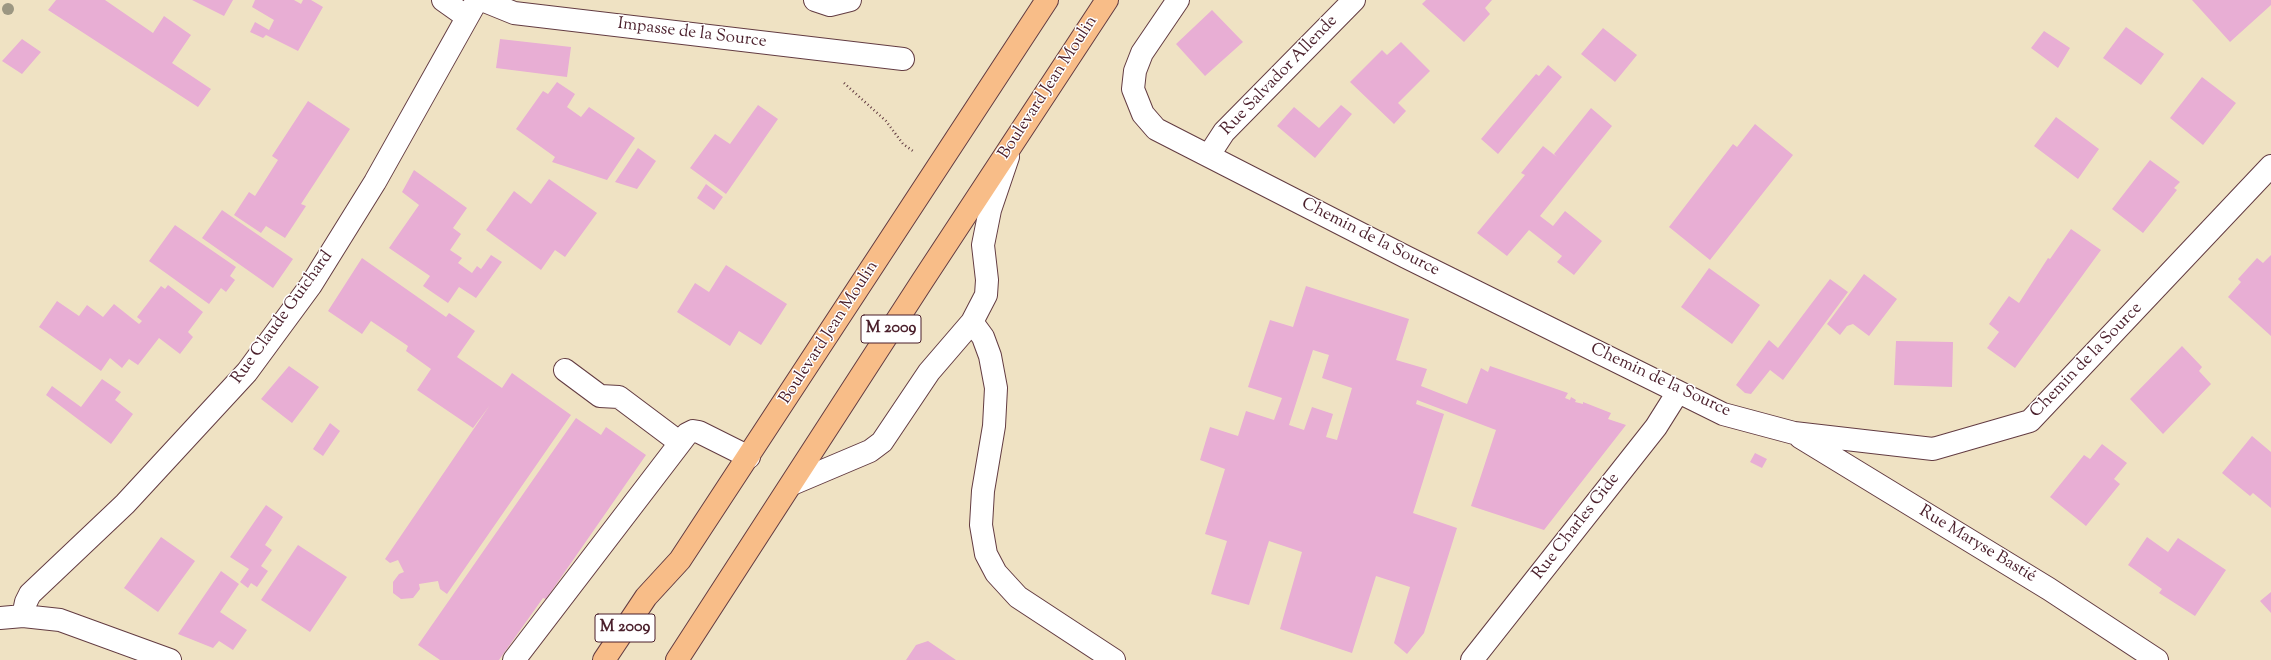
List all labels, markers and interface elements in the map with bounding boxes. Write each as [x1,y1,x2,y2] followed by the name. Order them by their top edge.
[1217,12,1343,140] street label: Rue Salvador Allende
[995,13,1103,163] street label: Boulevard Jean Moulin
[616,15,768,53] street label: Impasse de la Source
[1297,194,1443,282] street label: Chemin de la Source
[228,247,338,389] street label: Rue Claude Guichard
[776,258,884,408] street label: Boulevard Jean Moulin
[2027,299,2147,423] street label: Chemin de la Source
[861,315,921,343] road number: M 2009
[1587,340,1733,422] street label: Chemin de la Source
[1529,470,1625,584] street label: Rue Charles Gide
[1915,502,2039,588] street label: Rue Maryse Bastié
[595,614,655,642] road number: M 2009

